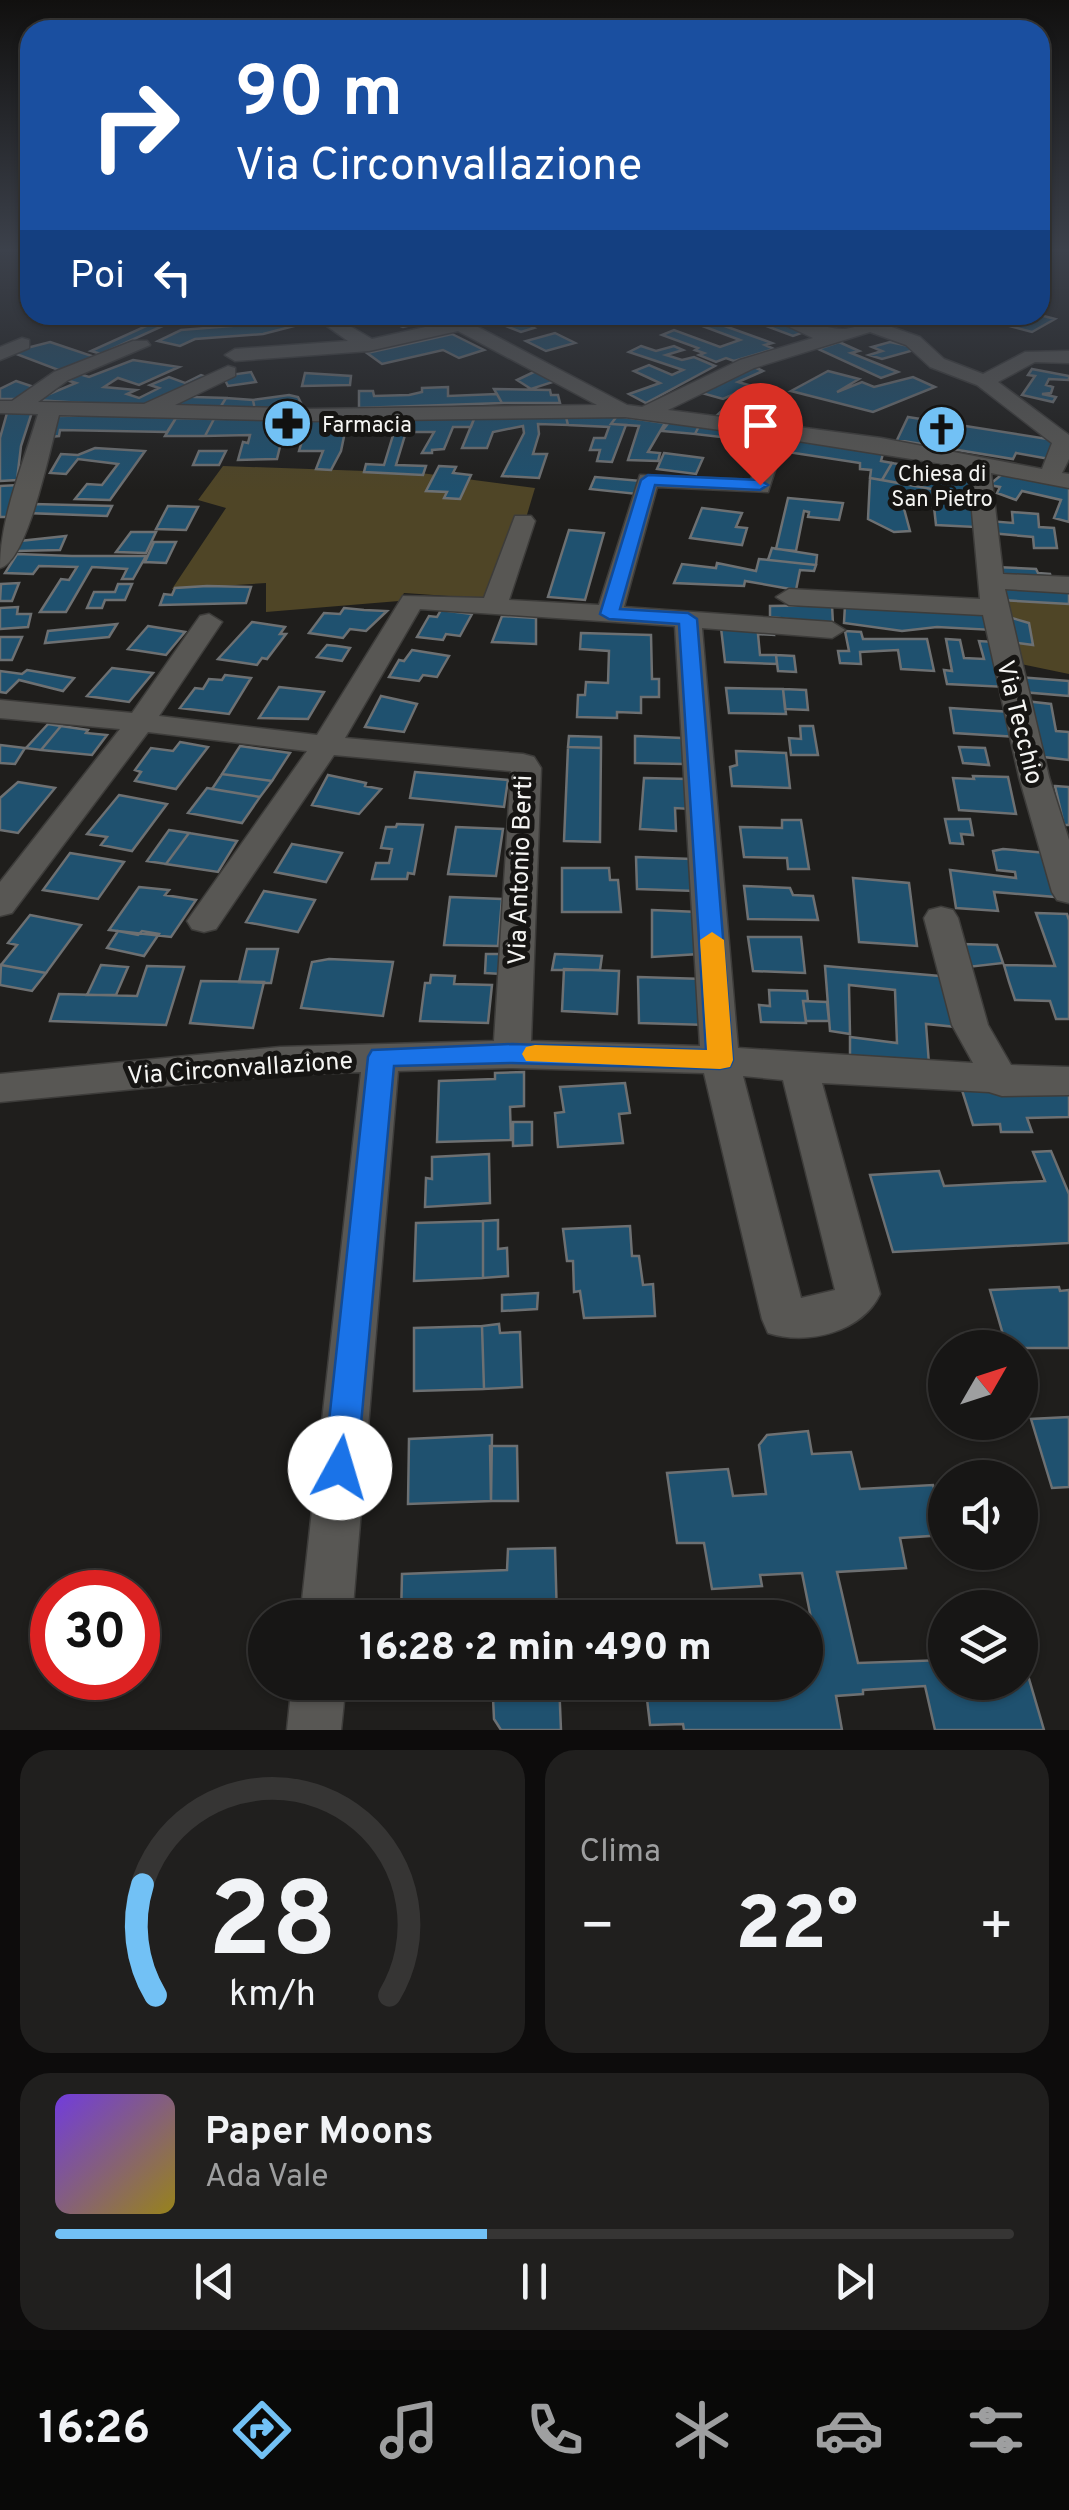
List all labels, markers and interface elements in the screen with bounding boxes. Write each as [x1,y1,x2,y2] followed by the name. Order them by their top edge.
[235,52,403,141] text: 90 m
[70,60,200,190] icon: right
[235,139,642,196] text: Via Circonvallazione
[145,250,200,305] icon: left
[70,253,125,302] text: Poi
[718,383,803,486] pin
[261,398,313,450] pharmacy icon: Farmacia
[733,398,788,453] icon: arrive
[916,403,968,455] church icon: Chiesa di San Pietro
[322,413,412,440] place label: Farmacia
[891,462,993,514] place label: Chiesa di San Pietro
[987,657,1049,788] street label: Via Tecchio
[503,774,541,966] street label: Via Antonio Berti
[126,1046,354,1094] street label: Via Circonvallazione
[928,1330,1038,1440] north arrow
[928,1330,1038,1700] map controls
[288,1416,392,1520] position arrow
[928,1460,1038,1570] button: sound
[30,1570,160,1700] speed limit sign: 30
[928,1590,1038,1700] button: layers
[359,1625,712,1674] text: 16:28 · 2 min · 490 m
[580,1833,661,1873] text: Clima
[208,1861,337,1993] text: 28
[735,1881,858,1976] text: 22°
[580,1894,615,1964] text: −
[979,1894,1014,1964] text: +
[229,1973,316,2019] text: km/h
[205,2109,434,2158] text: Paper Moons
[205,2158,329,2198] text: Ada Vale
[187,2254,242,2309] icon: previous
[507,2254,562,2309] icon: pause
[827,2254,882,2309] icon: next
[227,2395,297,2465] icon: directions
[374,2395,444,2465] icon: music
[520,2395,590,2465] icon: phone
[667,2395,737,2465] icon: climate
[814,2395,884,2465] icon: car
[961,2395,1031,2465] icon: filters
[38,2402,150,2459] text: 16:26

